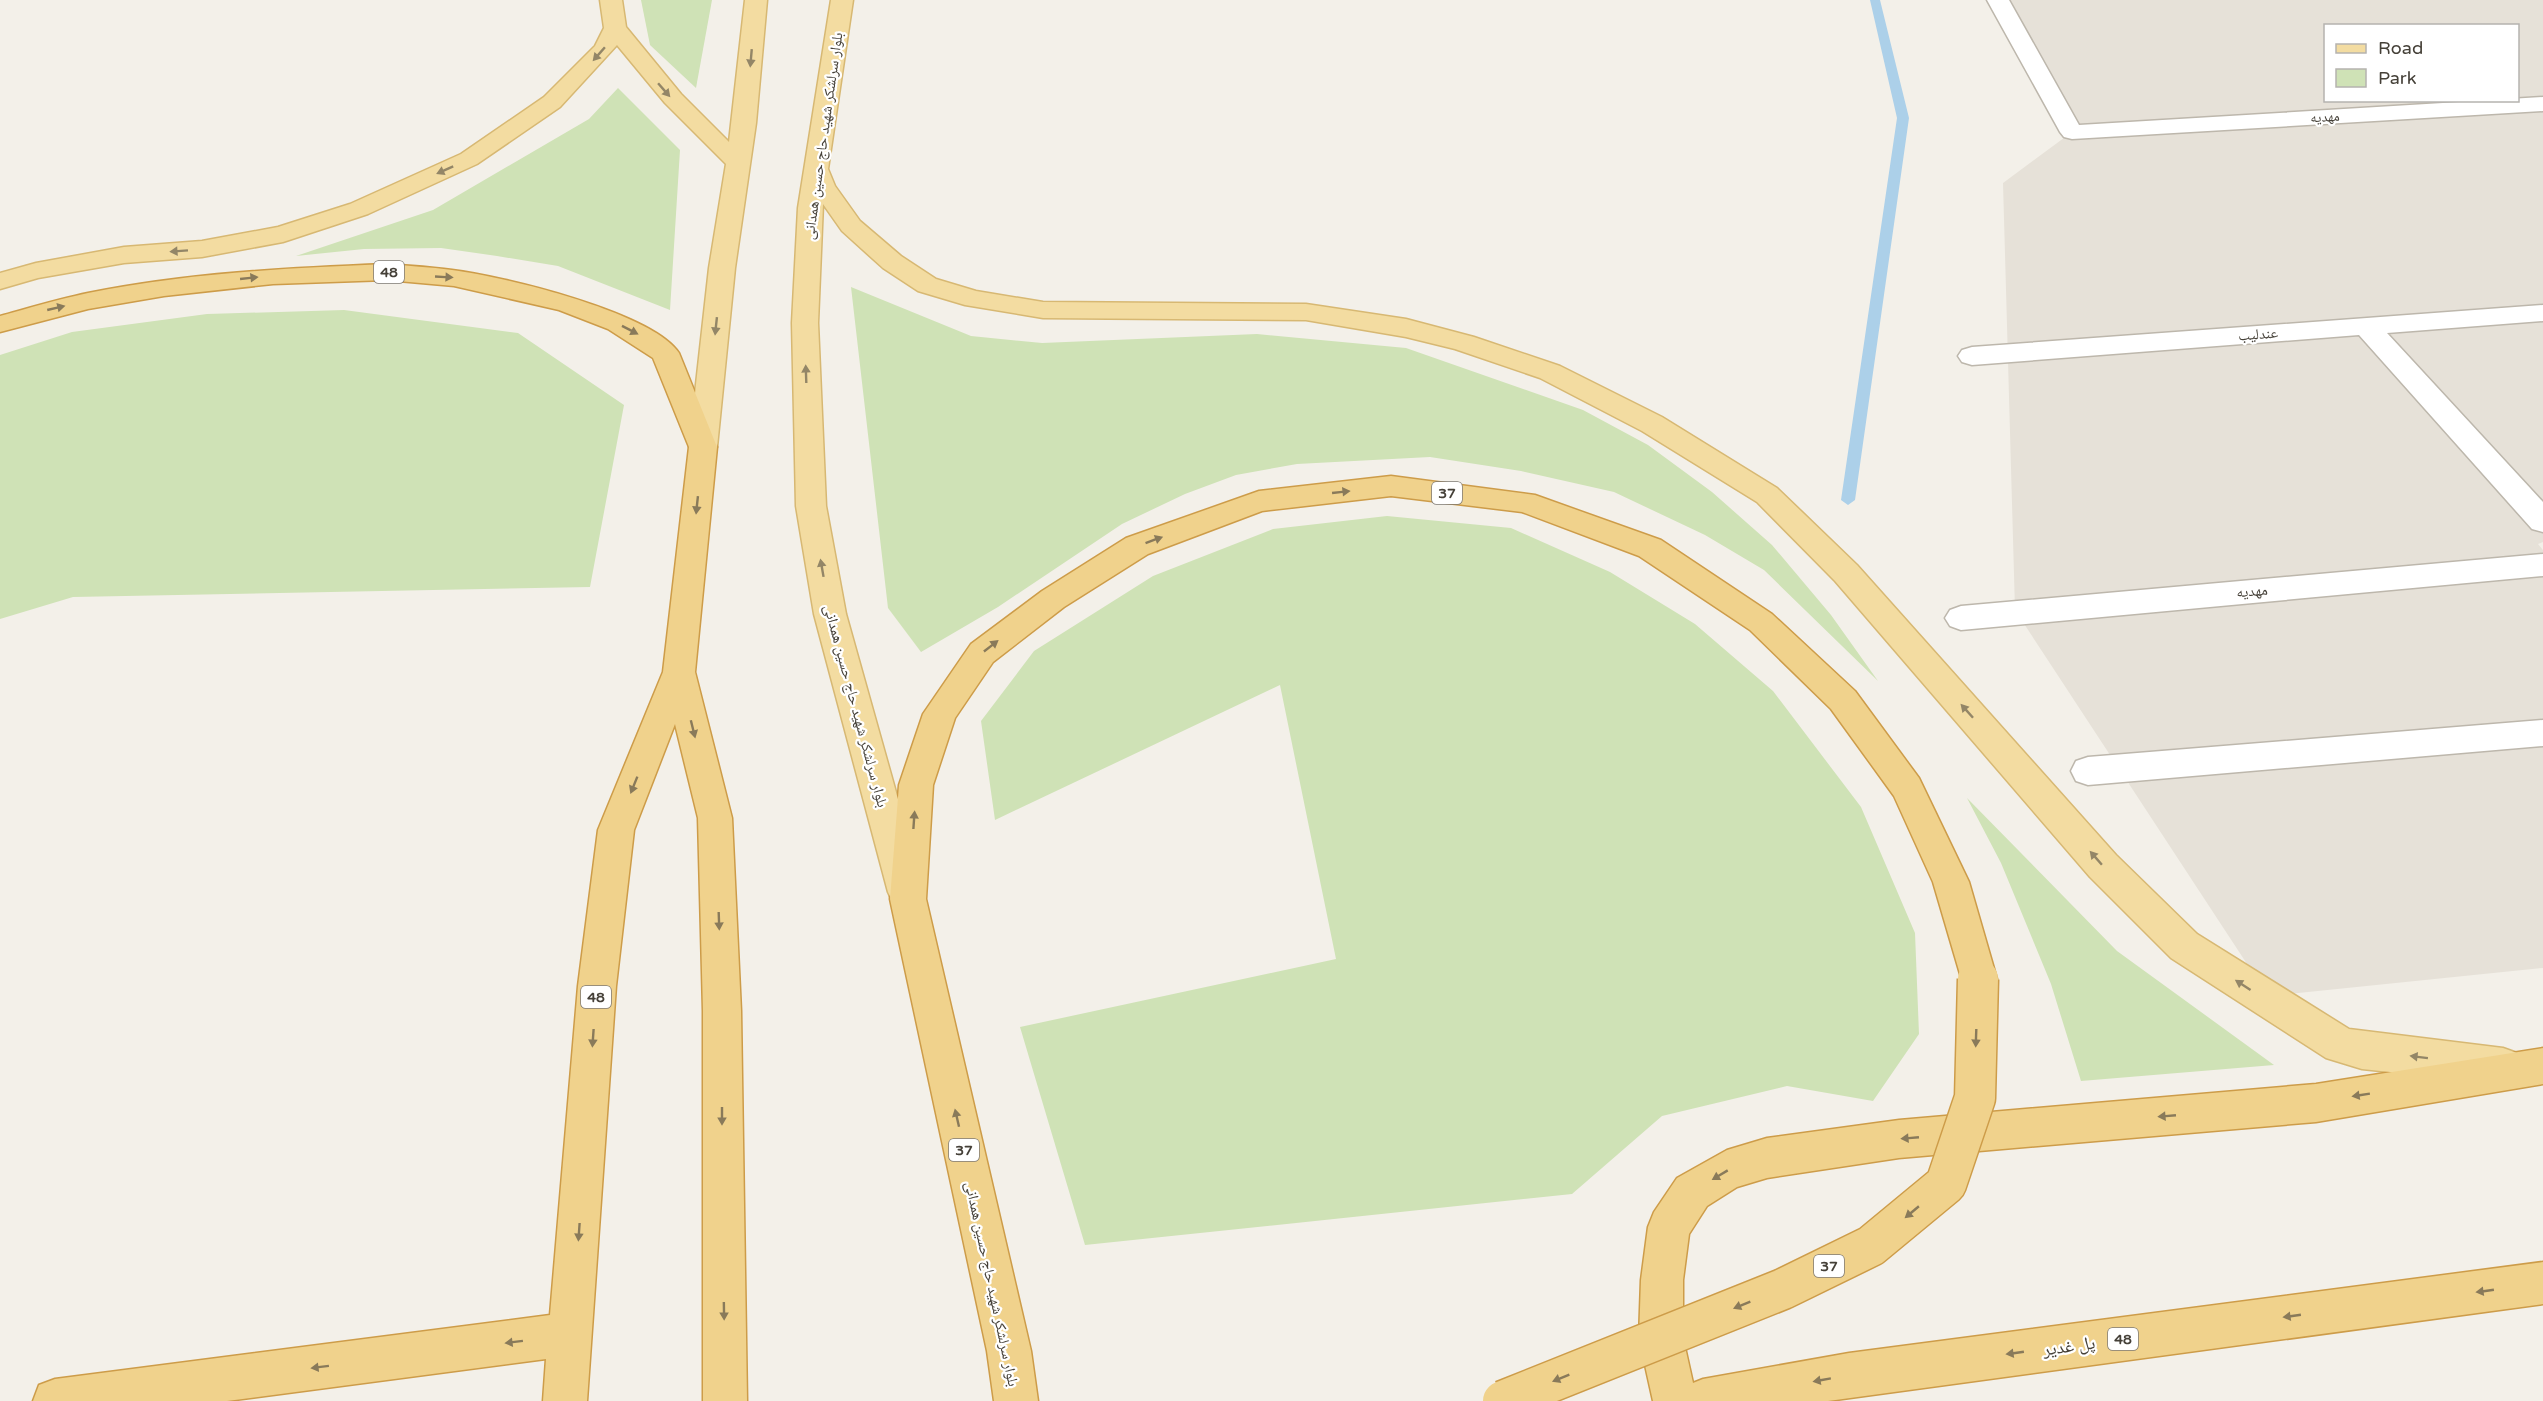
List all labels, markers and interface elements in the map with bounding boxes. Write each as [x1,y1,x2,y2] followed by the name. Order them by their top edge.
[2324,24,2519,102] legend
[800,31,847,241] street label: بلوار سرلشکر شهید حاج حسین همدانی
[2378,37,2423,59] text: Road
[592,46,606,61] one-way arrow
[746,49,756,68] one-way arrow
[2378,67,2417,89] text: Park
[657,82,670,97] one-way arrow
[2310,108,2340,126] street label: مهدیه
[435,165,453,175] one-way arrow
[170,246,189,256] one-way arrow
[374,261,404,283] road number: 48
[434,272,453,282] one-way arrow
[240,274,259,283] one-way arrow
[47,303,66,313] one-way arrow
[711,317,720,336] one-way arrow
[2237,324,2279,344] street label: عندلیب
[622,325,639,335] one-way arrow
[802,365,811,384] one-way arrow
[1432,482,1462,504] road number: 37
[1332,487,1351,496] one-way arrow
[692,496,702,515] one-way arrow
[1145,535,1163,545] one-way arrow
[817,558,826,577] one-way arrow
[2235,581,2269,601] street label: مهدیه
[819,603,892,810] street label: بلوار سرلشکر شهید حاج حسین همدانی
[983,640,999,653] one-way arrow
[1960,704,1974,719] one-way arrow
[689,720,699,738] one-way arrow
[629,776,639,794] one-way arrow
[909,810,918,829] one-way arrow
[2090,851,2103,866] one-way arrow
[714,912,724,931] one-way arrow
[2235,979,2251,990] one-way arrow
[581,986,611,1008] road number: 48
[588,1028,598,1047] one-way arrow
[1972,1028,1981,1047] one-way arrow
[2410,1053,2429,1062] one-way arrow
[2351,1091,2370,1100] one-way arrow
[717,1106,727,1125] one-way arrow
[951,1109,961,1127] one-way arrow
[2157,1111,2176,1120] one-way arrow
[1900,1133,1919,1143] one-way arrow
[949,1139,979,1161] road number: 37
[1711,1170,1728,1180] one-way arrow
[960,1180,1023,1388] street label: بلوار سرلشکر شهید حاج حسین همدانی
[1904,1206,1920,1219] one-way arrow
[574,1223,584,1242] one-way arrow
[1814,1255,1844,1277] road number: 37
[2475,1286,2494,1295] one-way arrow
[719,1301,729,1320] one-way arrow
[1733,1301,1751,1310] one-way arrow
[2282,1312,2301,1321] one-way arrow
[2108,1328,2138,1350] road number: 48
[2040,1331,2097,1361] street label: پل غدیر
[504,1337,523,1346] one-way arrow
[2006,1349,2025,1358] one-way arrow
[311,1362,330,1371] one-way arrow
[1552,1374,1570,1383] one-way arrow
[1812,1376,1831,1385] one-way arrow

